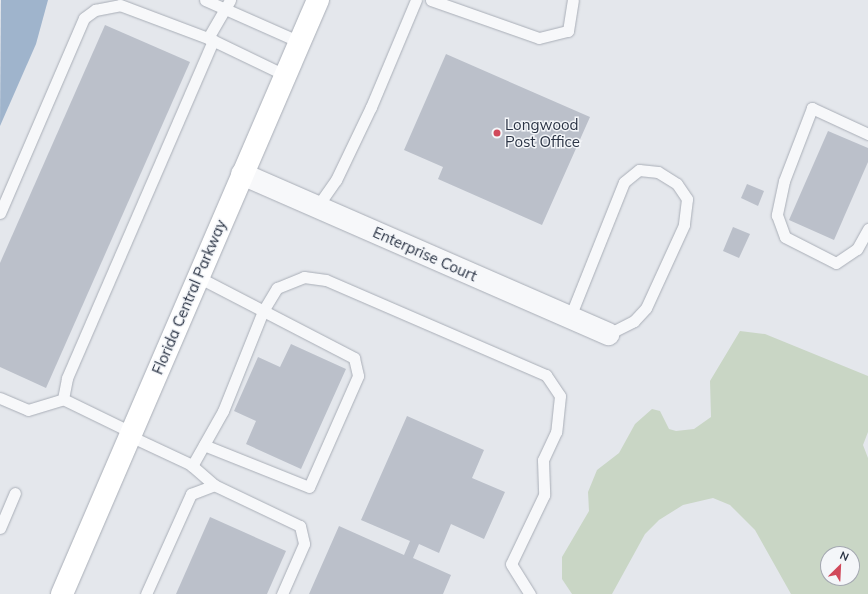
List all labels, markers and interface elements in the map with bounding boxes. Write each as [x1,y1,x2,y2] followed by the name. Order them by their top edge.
[505,115,580,150] place label: Longwood Post Office
[492,128,502,138] marker: Longwood Post Office
[148,217,230,377] street label: Florida Central Parkway
[370,223,480,285] street label: Enterprise Court
[820,546,860,586] north arrow
[838,548,851,564] text: N

